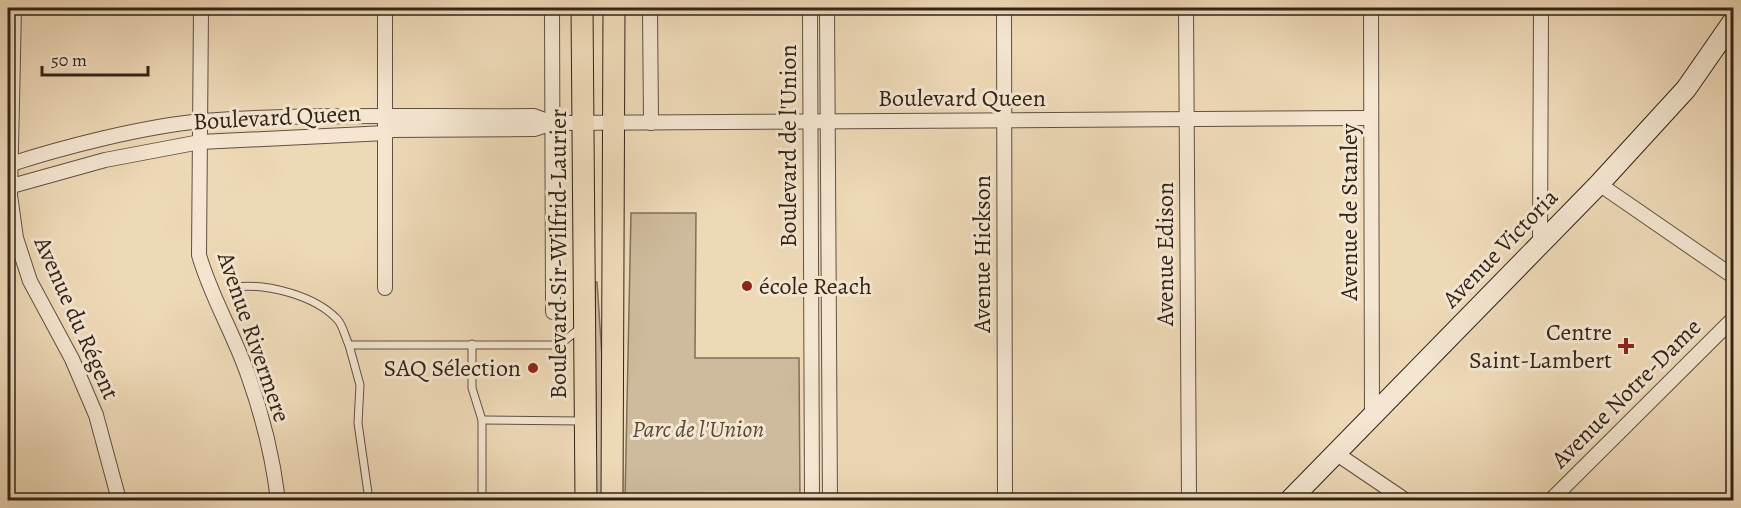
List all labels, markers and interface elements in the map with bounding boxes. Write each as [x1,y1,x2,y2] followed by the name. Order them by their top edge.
[42,39,148,77] scale bar
[772,44,804,248] street label: Boulevard de l'Union
[51,48,87,72] text: 50 m
[878,82,1046,114] street label: Boulevard Queen
[192,97,362,137] street label: Boulevard Queen
[542,109,574,399] street label: Boulevard Sir-Wilfrid-Laurier
[1333,123,1365,301] street label: Avenue de Stanley
[966,175,998,334] street label: Avenue Hickson
[1434,181,1566,315] street label: Avenue Victoria
[1149,182,1181,327] street label: Avenue Edison
[26,231,127,405] street label: Avenue du Régent
[210,247,298,426] street label: Avenue Rivermere
[759,270,872,302] place label: école Reach
[740,279,754,293] marker: école Reach
[1543,311,1708,476] street label: Avenue Notre-Dame
[1469,316,1612,376] place label: Centre Saint-Lambert
[1617,337,1635,355] marker: Centre Saint-Lambert
[383,352,521,384] place label: SAQ Sélection
[526,361,540,375] marker: SAQ Sélection
[632,413,764,445] park label: Parc de l'Union

